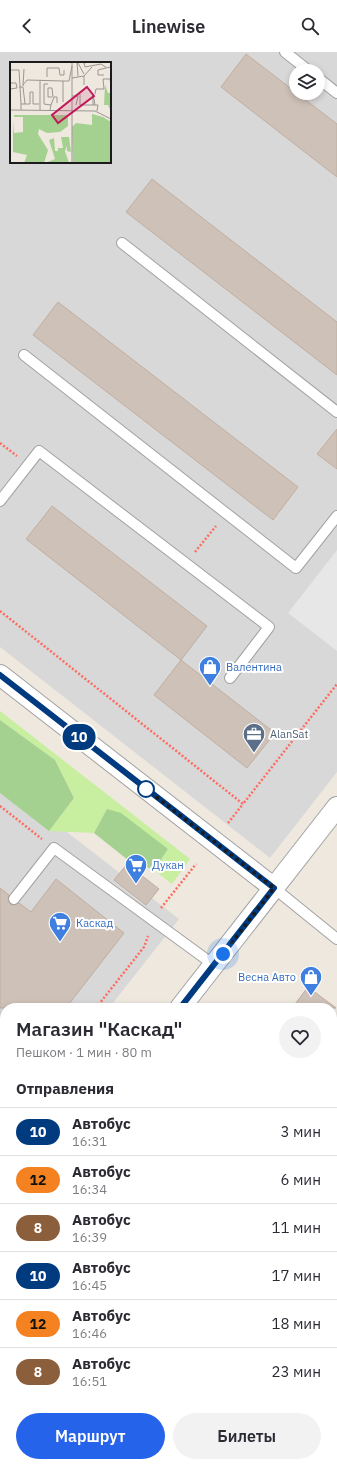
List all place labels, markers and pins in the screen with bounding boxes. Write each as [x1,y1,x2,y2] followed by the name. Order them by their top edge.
[197,654,223,687] shop icon: Валентина
[226,660,282,674] place label: Валентина
[241,721,267,754] office icon: AlanSat
[270,727,308,741] place label: AlanSat
[137,780,155,798] unlabelled marker
[123,852,149,885] supermarket icon: Дукан
[152,858,184,872] place label: Дукан
[47,910,73,943] supermarket icon: Каскад
[76,916,114,930] place label: Каскад
[298,964,324,997] shop icon: Весна Авто
[238,970,296,984] place label: Весна Авто

